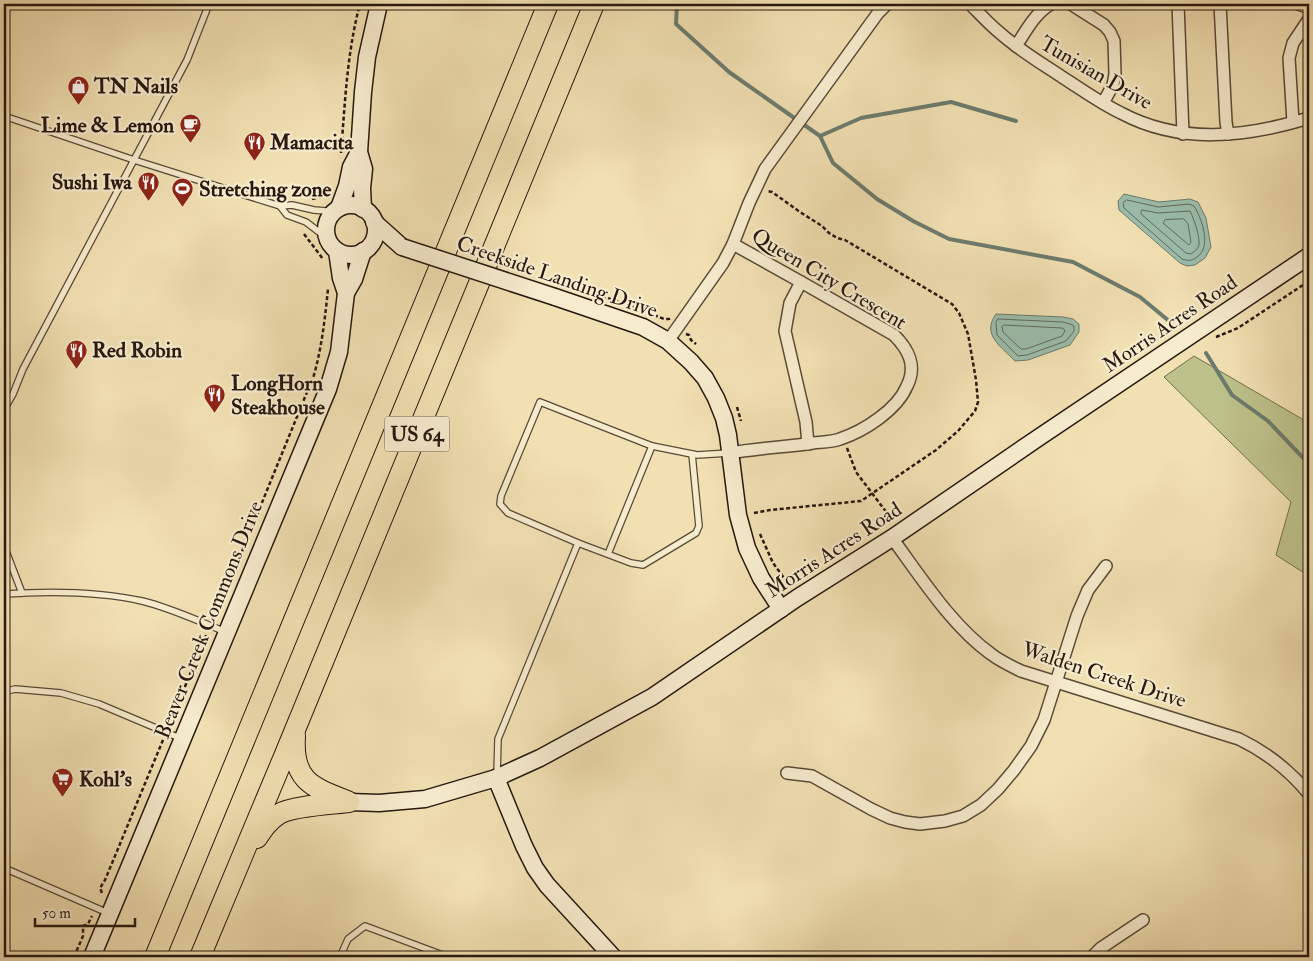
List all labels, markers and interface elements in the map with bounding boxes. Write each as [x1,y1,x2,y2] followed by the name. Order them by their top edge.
[1035,30,1157,116] street label: Tunisian Drive
[93,73,178,100] place label: TN Nails
[66,74,90,105] shop icon: TN Nails
[41,112,174,139] place label: Lime & Lemon
[178,113,202,144] cafe icon: Lime & Lemon
[269,129,354,156] place label: Mamacita
[242,130,266,161] restaurant icon: Mamacita
[52,169,133,196] place label: Sushi Iwa
[136,170,160,201] restaurant icon: Sushi Iwa
[199,176,332,203] place label: Stretching zone
[171,177,195,208] sports icon: Stretching zone
[747,222,912,336] street label: Queen City Crescent
[453,230,661,324] street label: Creekside Landing Drive
[1097,269,1243,379] street label: Morris Acres Road
[92,337,182,364] place label: Red Robin
[64,338,88,369] restaurant icon: Red Robin
[231,370,325,421] place label: LongHorn Steakhouse
[203,383,227,414] restaurant icon: LongHorn Steakhouse
[384,416,450,452] road number: US 64
[761,496,908,604] street label: Morris Acres Road
[149,497,269,743] street label: Beaver Creek Commons Drive
[1018,635,1190,714] street label: Walden Creek Drive
[79,766,132,793] place label: Kohl's
[51,767,75,798] supermarket icon: Kohl's
[35,896,135,928] scale bar
[42,904,71,923] text: 50 m

